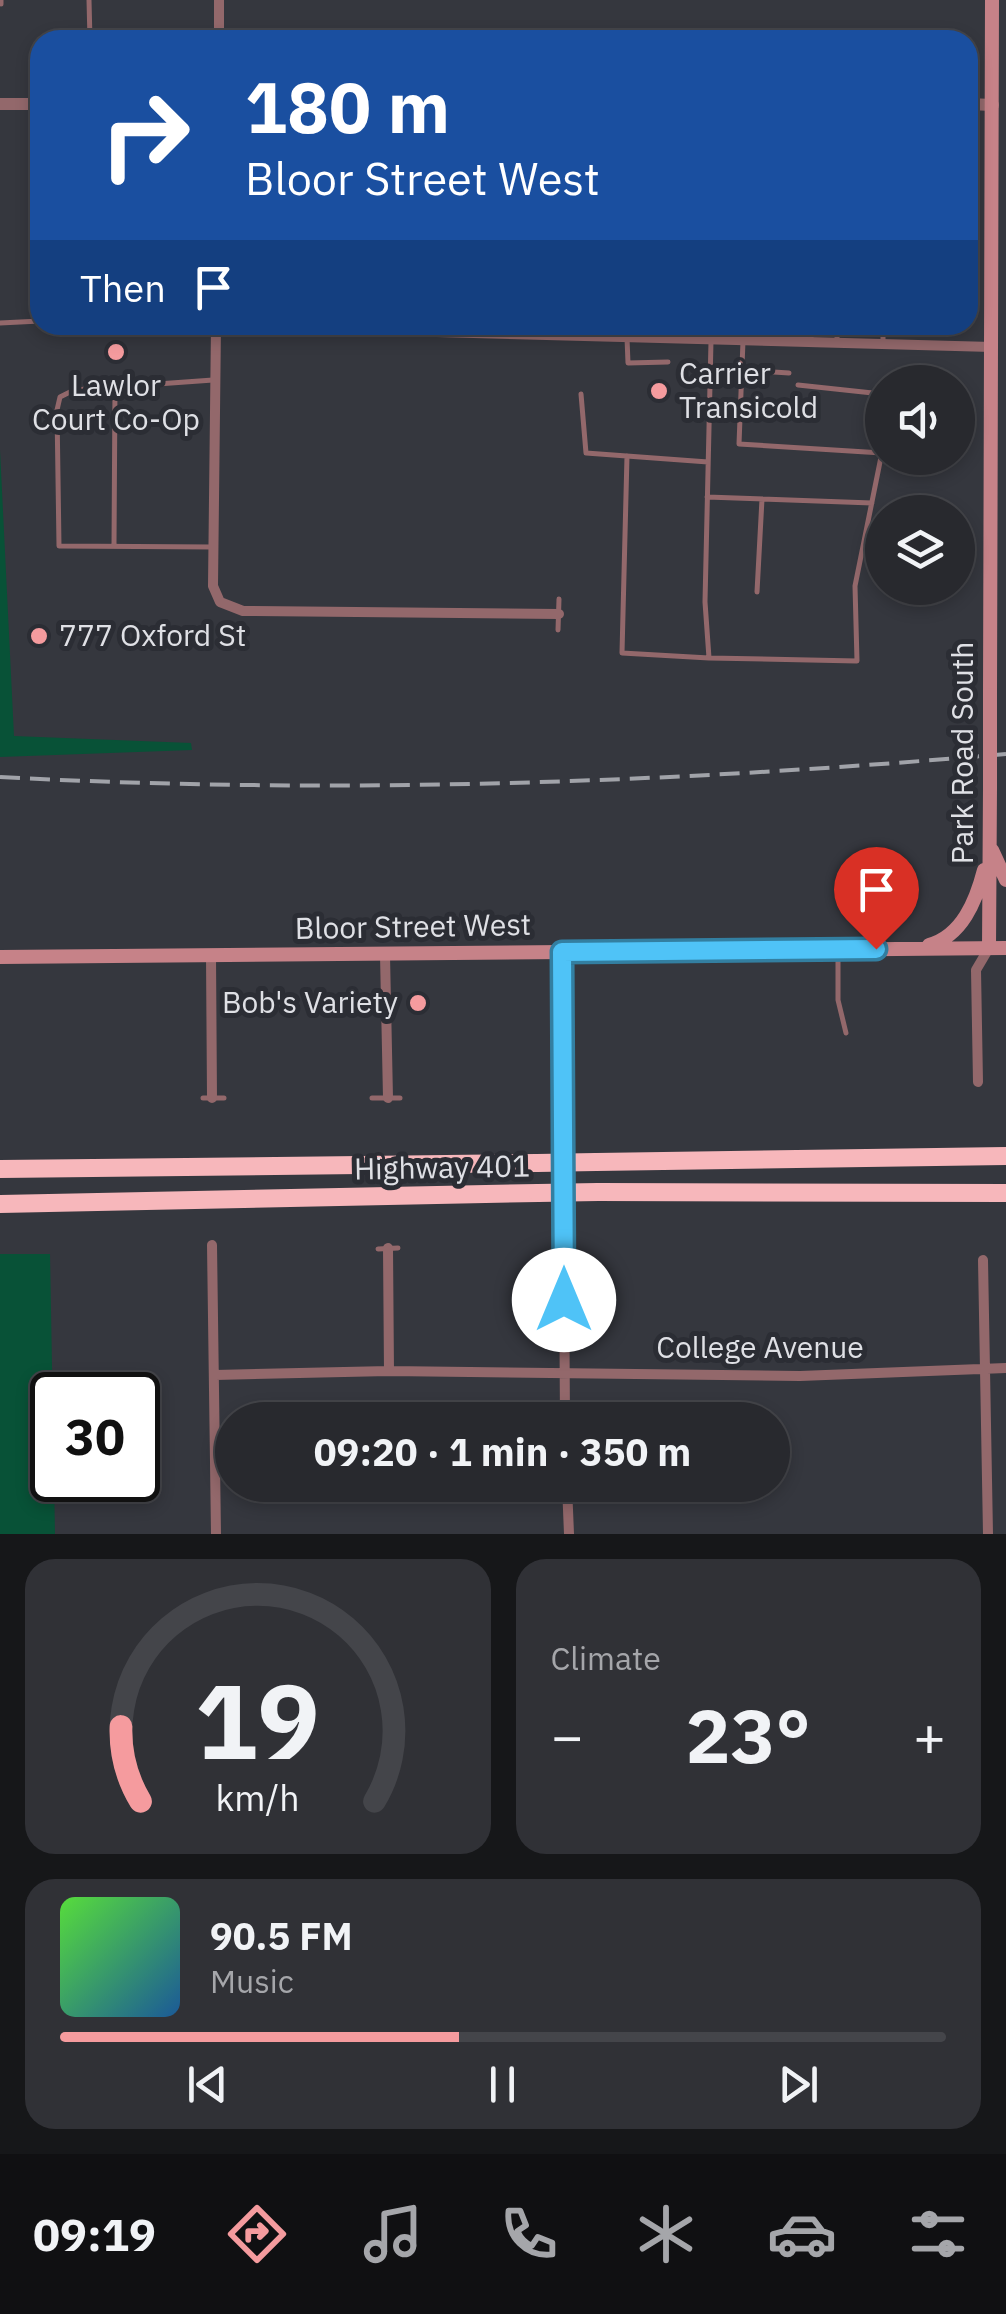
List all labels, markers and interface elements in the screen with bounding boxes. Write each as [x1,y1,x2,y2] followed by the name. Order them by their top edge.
[245,61,450,152] text: 180 m
[80,70,210,200] icon: right
[245,149,600,207] text: Bloor Street West
[186,260,241,315] icon: arrive
[80,263,166,312] text: Then
[105,341,127,363] marker: Lawlor Court Co-Op
[679,353,818,426] place label: Carrier Transicold
[32,365,200,438] place label: Lawlor Court Co-Op
[865,365,975,605] map controls
[865,365,975,475] button: sound
[648,380,670,402] marker: Carrier Transicold
[865,495,975,605] button: layers
[59,615,246,654] place label: 777 Oxford St
[28,625,50,647] marker: 777 Oxford St
[942,642,981,864] street label: Park Road South
[834,847,919,950] pin
[849,862,904,917] icon: arrive
[294,904,532,947] street label: Bloor Street West
[222,982,398,1021] place label: Bob's Variety
[407,992,429,1014] marker: Bob's Variety
[354,1145,530,1188] street label: Highway 401
[512,1248,616,1352] position arrow
[656,1327,864,1366] street label: College Avenue
[30,1372,160,1502] speed limit sign: 30
[314,1427,691,1476] text: 09:20 · 1 min · 350 m
[551,1637,661,1679] text: Climate
[195,1652,320,1788] text: 19
[686,1686,811,1784] text: 23°
[551,1700,584,1771] text: −
[913,1700,946,1771] text: +
[216,1774,300,1821] text: km/h
[210,1911,353,1960] text: 90.5 FM
[210,1960,294,2002] text: Music
[180,2057,235,2112] icon: previous
[475,2057,530,2112] icon: pause
[771,2057,826,2112] icon: next
[222,2199,292,2269] icon: directions
[358,2199,428,2269] icon: music
[494,2199,564,2269] icon: phone
[631,2199,701,2269] icon: climate
[767,2199,837,2269] icon: car
[903,2199,973,2269] icon: filters
[33,2205,156,2263] text: 09:19

